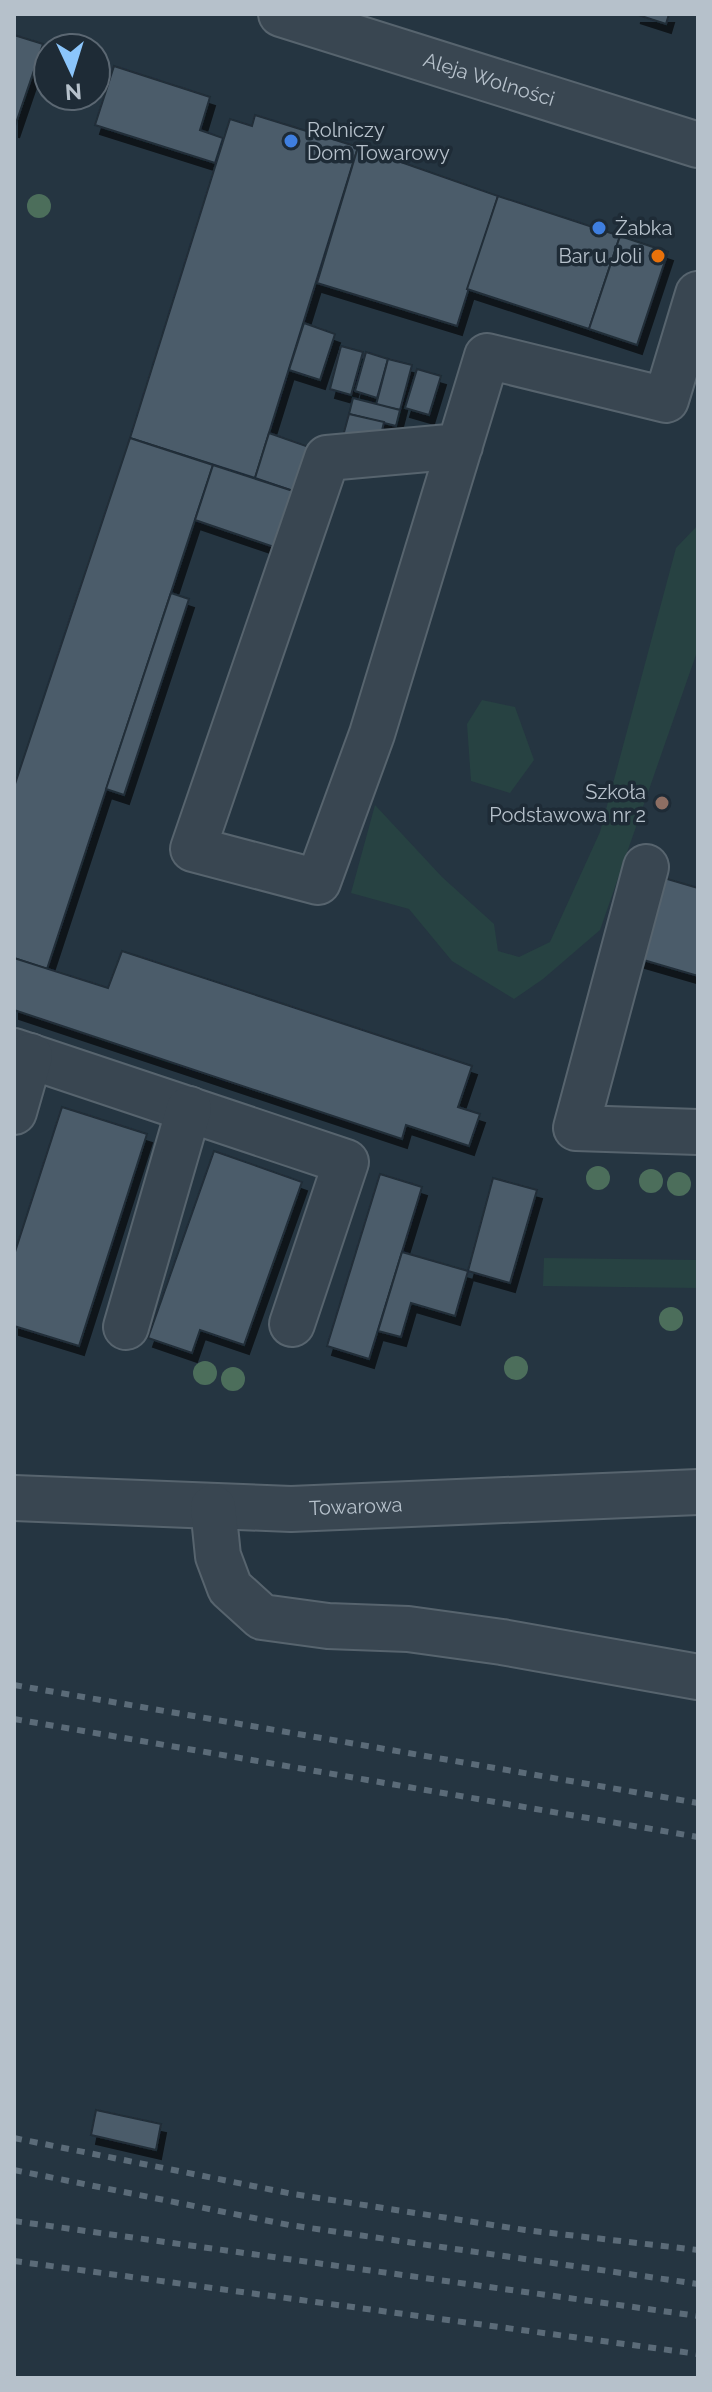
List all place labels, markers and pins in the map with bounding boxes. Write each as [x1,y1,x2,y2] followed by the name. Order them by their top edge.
[307,118,450,165] place label: Rolniczy Dom Towarowy
[282,132,300,150] marker: Rolniczy Dom Towarowy
[615,215,672,240] place label: Żabka
[590,219,608,237] marker: Żabka
[559,244,642,268] place label: Bar u Joli
[649,247,667,265] marker: Bar u Joli
[489,780,646,827] place label: Szkoła Podstawowa nr 2
[653,794,671,812] marker: Szkoła Podstawowa nr 2

